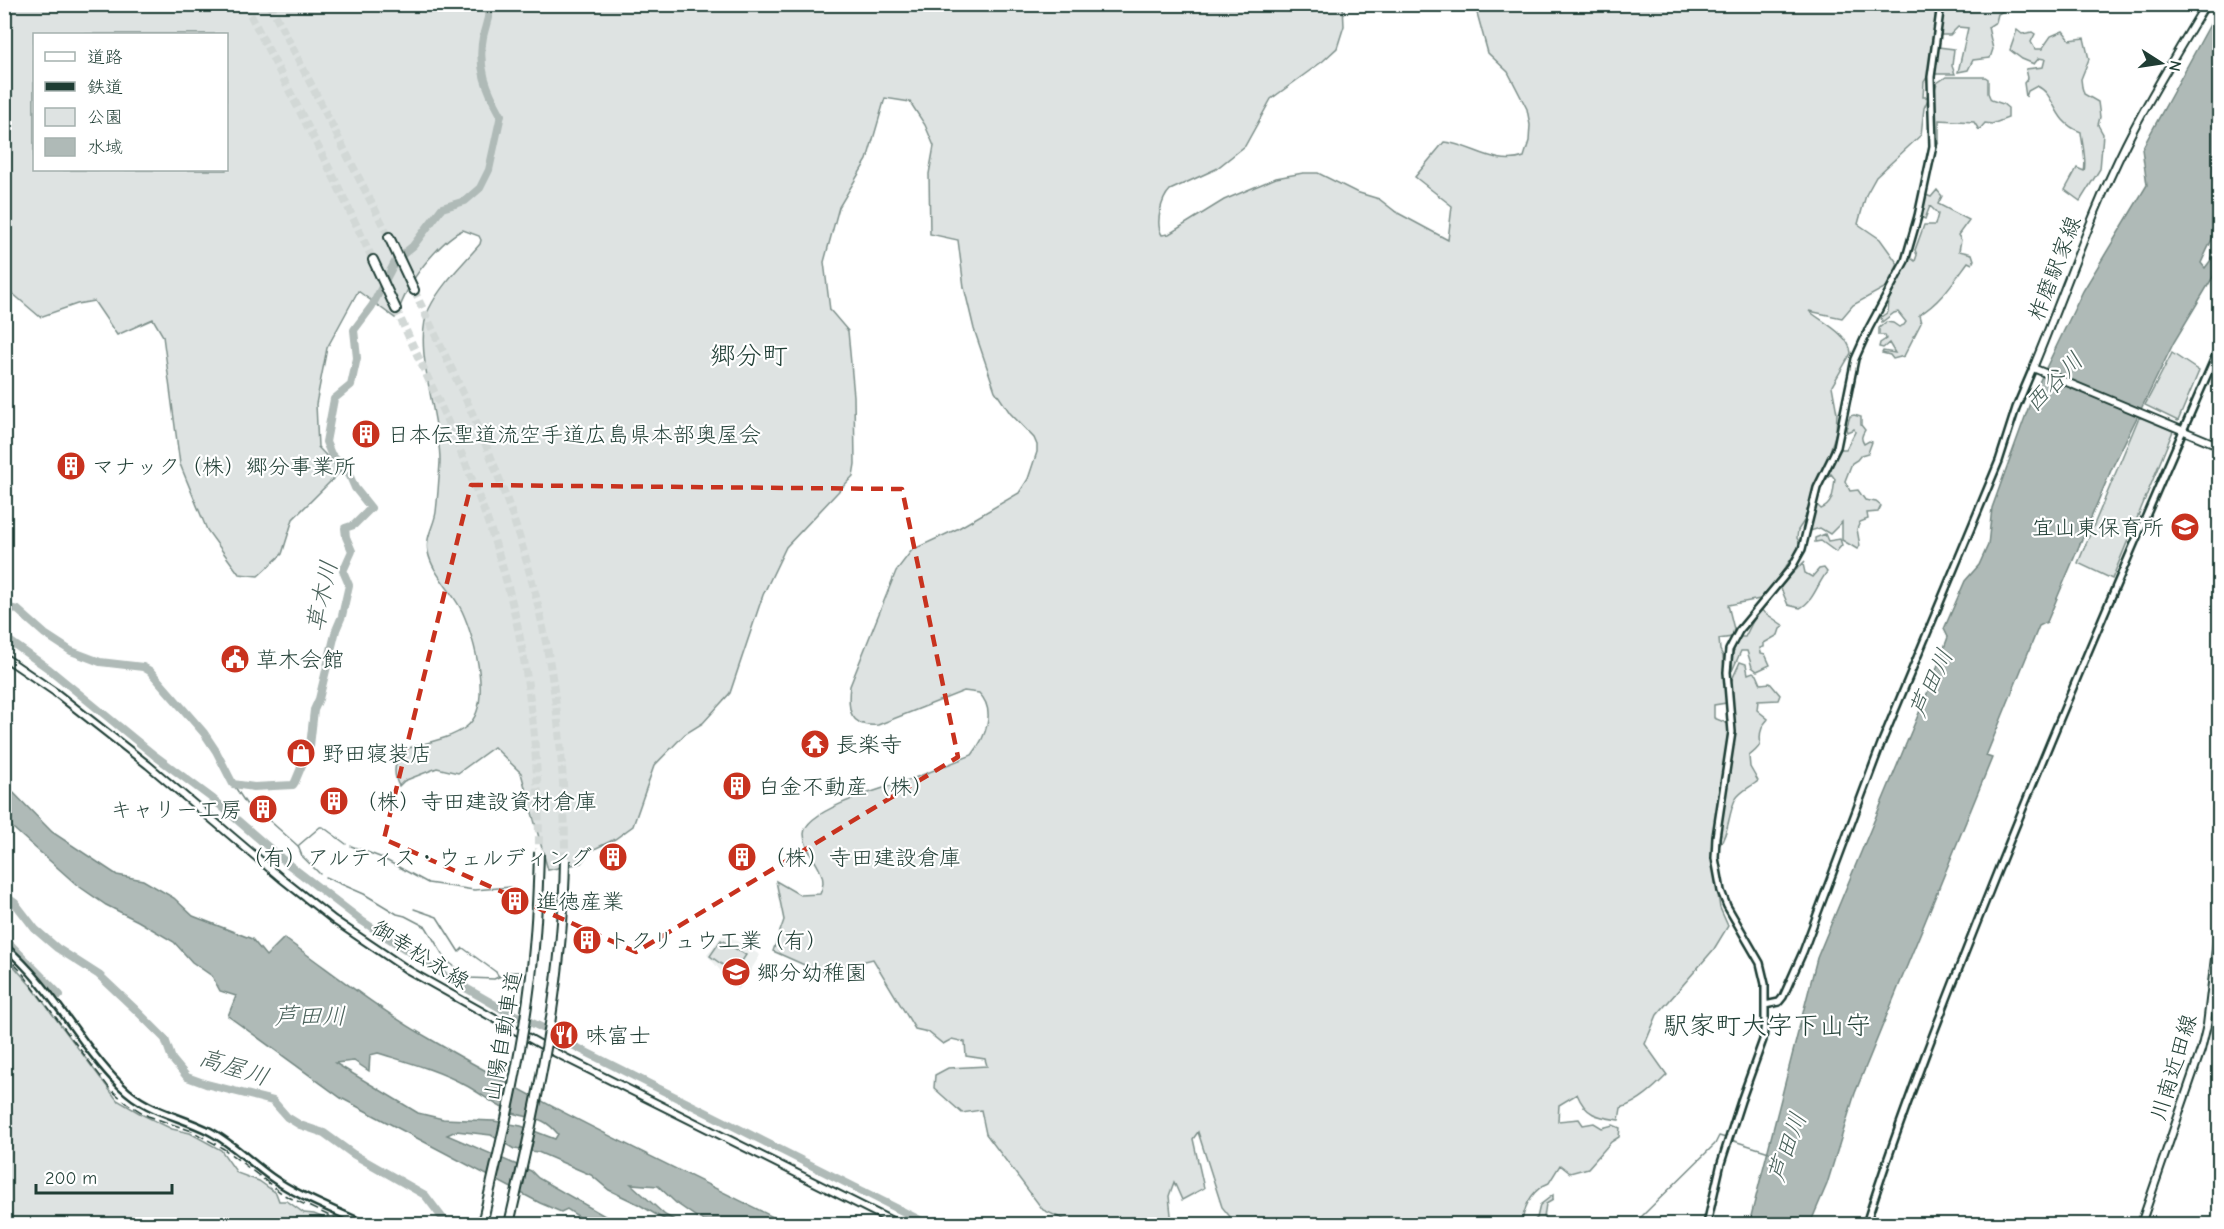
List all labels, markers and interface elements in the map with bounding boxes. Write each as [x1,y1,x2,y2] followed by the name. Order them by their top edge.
[33,33,228,171] legend
[2131,33,2191,93] north arrow
[87,47,123,68] text: 道路
[2165,59,2185,73] text: N
[87,77,123,98] text: 鉄道
[87,107,123,128] text: 公園
[87,137,123,158] text: 水域
[2023,212,2087,324] street label: 柞磨駅家線
[710,341,788,371] district label: 郷分町
[2019,346,2089,418] water label: 西谷川
[350,418,382,450] building icon: 日本伝聖道流空手道広島県本部奥屋会
[387,422,761,448] place label: 日本伝聖道流空手道広島県本部奥屋会
[55,450,87,482] building icon: マナック（株）郷分事業所
[92,454,356,480] place label: マナック（株）郷分事業所
[2169,511,2201,543] school or university icon: 宜山東保育所
[2032,515,2164,541] place label: 宜山東保育所
[301,558,343,634] water label: 草木川
[219,643,251,675] public building icon: 草木会館
[1903,644,1959,722] water label: 芦田川
[256,647,344,673] place label: 草木会館
[799,728,831,760] temple icon: 長楽寺
[836,732,902,758] place label: 長楽寺
[285,737,317,769] shop icon: 野田寝装店
[322,741,432,767] place label: 野田寝装店
[721,770,753,802] building icon: 白金不動産（株）
[758,774,934,800] place label: 白金不動産（株）
[318,785,350,817] building icon: （株）寺田建設資材倉庫
[355,789,597,815] place label: （株）寺田建設資材倉庫
[247,793,279,825] building icon: キャリー工房
[110,797,242,823] place label: キャリー工房
[597,841,629,873] building icon: （有）アルティス・ウェルディング
[726,841,758,873] building icon: （株）寺田建設倉庫
[241,845,592,871] place label: （有）アルティス・ウェルディング
[763,845,961,871] place label: （株）寺田建設倉庫
[499,885,531,917] building icon: 進徳産業
[536,889,624,915] place label: 進徳産業
[367,915,474,995] street label: 御幸松永線
[571,924,603,956] building icon: トクリュウ工業（有）
[608,928,828,954] place label: トクリュウ工業（有）
[720,956,752,988] school or university icon: 郷分幼稚園
[757,960,867,986] place label: 郷分幼稚園
[479,969,527,1103] street label: 山陽自動車道
[274,1002,346,1030] water label: 芦田川
[1663,1011,1871,1041] district label: 駅家町大字下山守
[2145,1011,2202,1124] street label: 川南近田線
[548,1019,580,1051] restaurant icon: 味富士
[585,1023,651,1049] place label: 味富士
[195,1043,273,1091] water label: 高屋川
[1762,1108,1812,1186] water label: 芦田川
[36,1157,172,1195] scale bar
[45,1168,97,1189] text: 200 m

